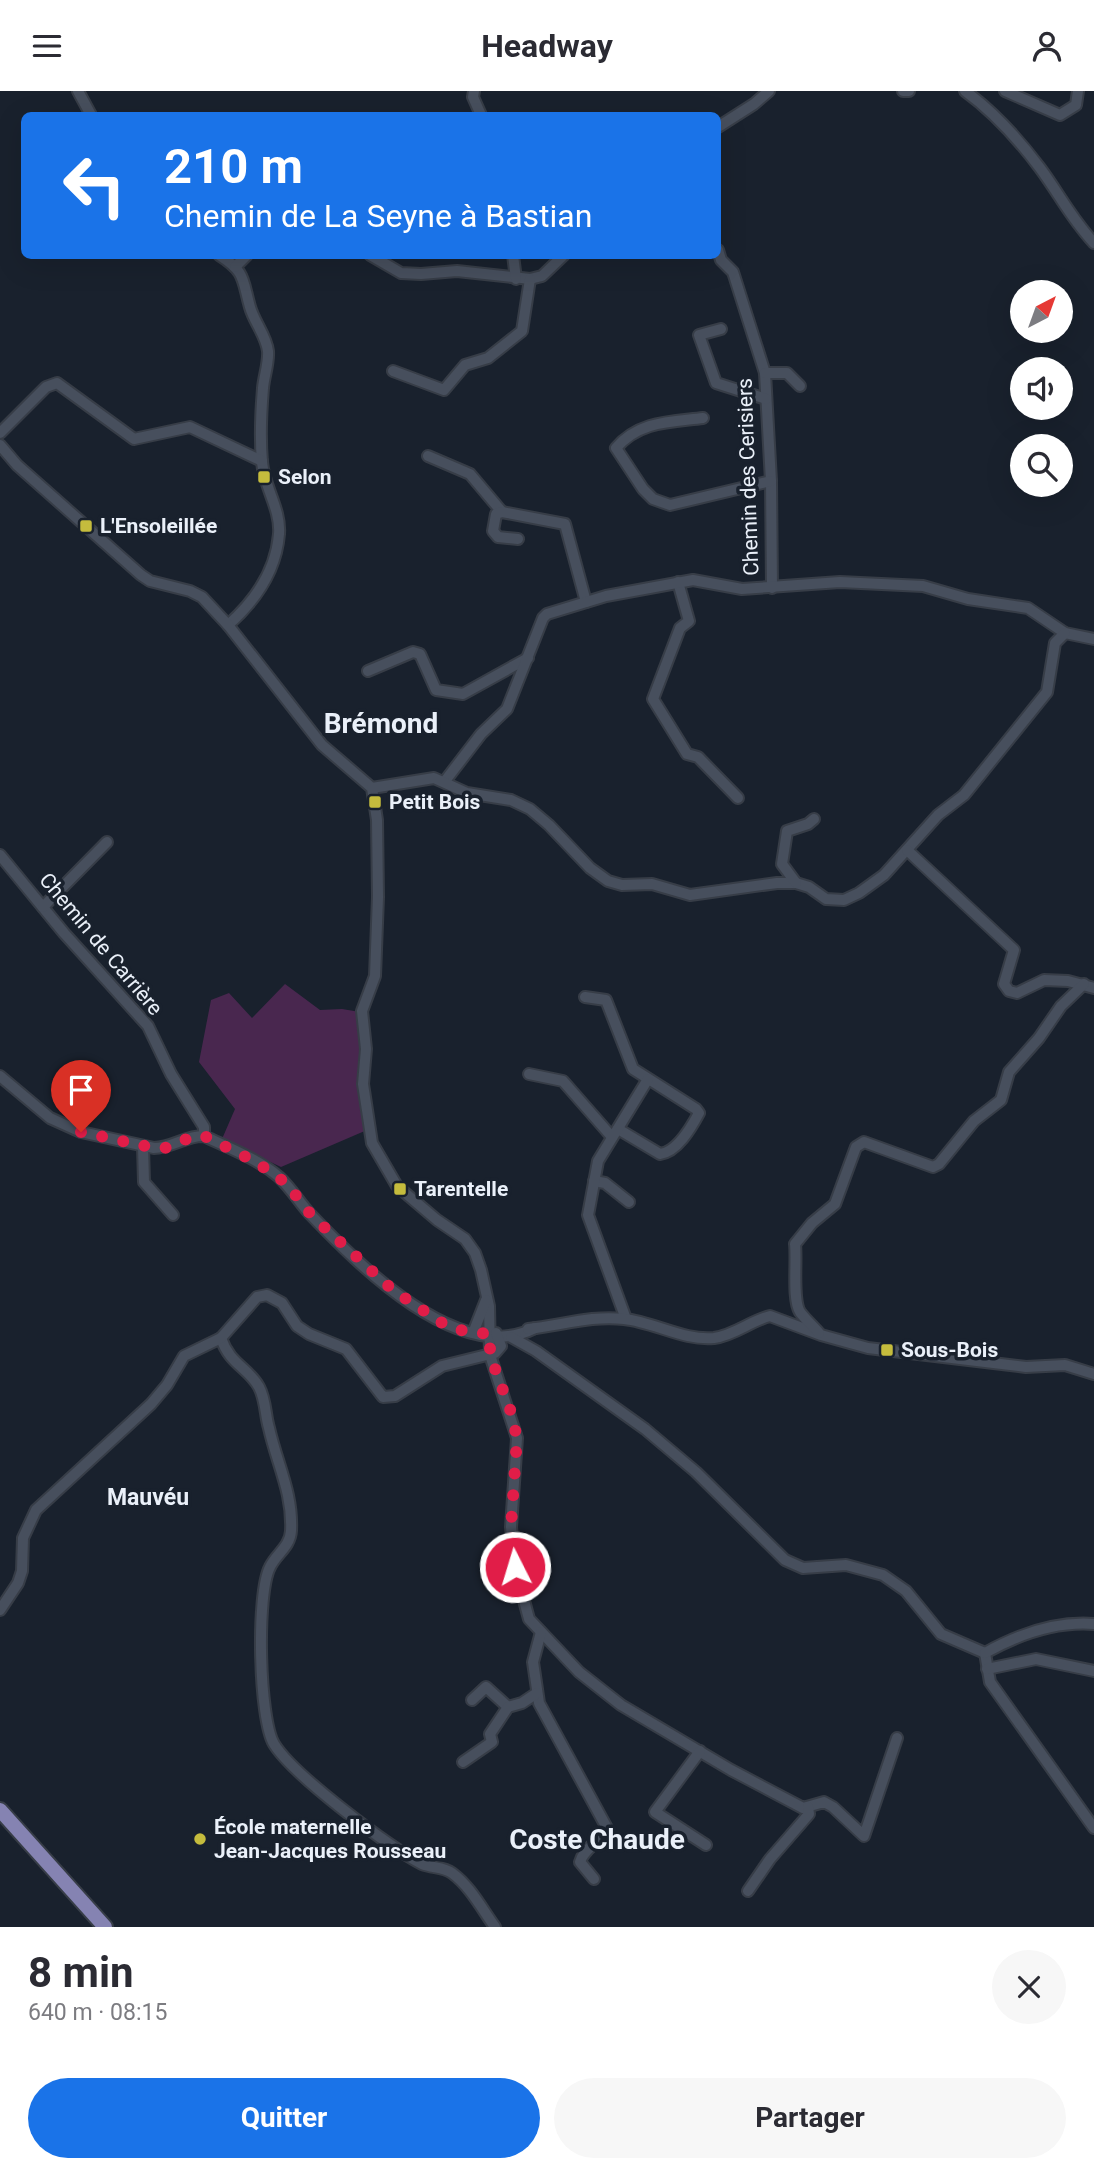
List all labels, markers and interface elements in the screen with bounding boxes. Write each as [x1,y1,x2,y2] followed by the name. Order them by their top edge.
[28,27,66,65] icon: menu
[481,27,613,65] text: Headway
[1028,27,1066,65] icon: person
[164,138,303,195] text: 210 m
[49,140,140,231] icon: left
[164,197,592,235] text: Chemin de La Seyne à Bastian
[1010,280,1073,343] north arrow
[1010,280,1073,497] map controls
[1010,357,1073,420] button: sound
[733,378,763,576] street label: Chemin des Cerisiers
[1010,434,1073,497] button: search
[278,465,331,489] place label: Selon
[256,469,272,485] marker: Selon
[100,514,217,538] place label: L'Ensoleillée
[78,518,94,534] marker: L'Ensoleillée
[324,707,438,740] district label: Brémond
[389,790,481,814] place label: Petit Bois
[367,794,383,810] marker: Petit Bois
[34,868,168,1020] street label: Chemin de Carrière
[51,1060,111,1132] pin
[62,1071,100,1109] icon: arrive
[414,1177,508,1201] place label: Tarentelle
[392,1181,408,1197] marker: Tarentelle
[901,1338,998,1362] place label: Sous-Bois
[879,1342,895,1358] marker: Sous-Bois
[107,1484,189,1511] district label: Mauvéu
[478,1530,552,1604] position arrow
[214,1815,446,1863] place label: École maternelle Jean-Jacques Rousseau
[509,1823,685,1856] district label: Coste Chaude
[192,1831,208,1847] marker: École maternelle Jean-Jacques Rousseau
[28,1948,134,1997] text: 8 min
[992,1950,1066,2024] button: close
[28,1999,167,2026] text: 640 m · 08:15
[28,2078,540,2158] button: Quitter
[554,2078,1066,2158] button: Partager

